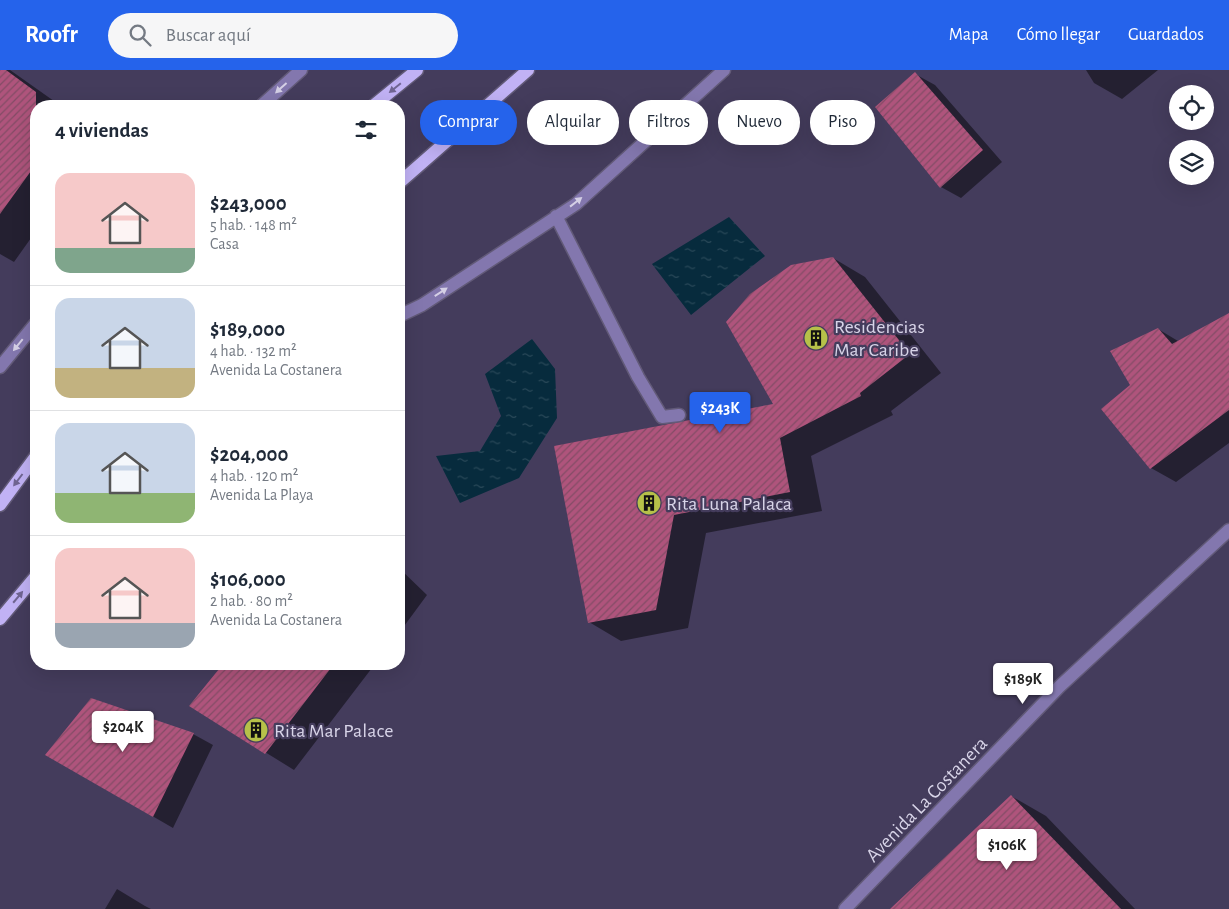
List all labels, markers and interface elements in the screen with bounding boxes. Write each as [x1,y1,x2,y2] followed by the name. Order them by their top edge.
[108,13,458,58] search box
[126,21,154,49] icon: search
[25,23,78,47] text: Roofr
[166,26,251,45] text: Buscar aquí
[949,26,989,44] text: Mapa
[1017,26,1100,44] text: Cómo llegar
[1128,26,1204,44] text: Guardados
[275,82,287,93] one-way arrow
[389,83,402,94] one-way arrow
[1169,85,1214,185] map controls
[1169,85,1214,130] button: locate
[420,100,517,145] chip: Comprar
[527,100,619,145] chip: Alquilar
[629,100,708,145] chip: Filtros
[718,100,800,145] chip: Nuevo
[810,100,875,145] chip: Piso
[352,116,380,144] icon: filters
[55,120,149,141] text: 4 viviendas
[1169,140,1214,185] button: layers
[95,193,155,253] icon: home
[210,193,287,214] text: $243,000
[570,197,583,208] one-way arrow
[210,217,297,233] text: 5 hab. · 148 m²
[210,236,239,252] text: Casa
[434,287,448,297] one-way arrow
[834,317,925,360] place label: Residencias Mar Caribe
[95,318,155,378] icon: home
[210,319,285,340] text: $189,000
[803,325,829,351] building icon: Residencias Mar Caribe
[12,338,23,351] one-way arrow
[210,343,297,359] text: 4 hab. · 132 m²
[210,362,342,378] text: Avenida La Costanera
[685,392,755,434] pin: $243K
[700,400,740,416] text: $243K
[95,443,155,503] icon: home
[210,444,288,465] text: $204,000
[210,468,298,484] text: 4 hab. · 120 m²
[13,473,23,487] one-way arrow
[210,487,313,503] text: Avenida La Playa
[636,490,662,516] building icon: Rita Luna Palaca
[666,494,792,514] place label: Rita Luna Palaca
[95,568,155,628] icon: home
[210,569,286,590] text: $106,000
[13,591,24,604] one-way arrow
[210,593,293,609] text: 2 hab. · 80 m²
[210,612,342,628] text: Avenida La Costanera
[988,662,1058,705] pin: $189K
[1004,671,1042,687] text: $189K
[88,710,158,753] pin: $204K
[243,717,269,743] building icon: Rita Mar Palace
[103,719,143,735] text: $204K
[274,721,393,741] place label: Rita Mar Palace
[862,733,991,866] street label: Avenida La Costanera
[972,828,1042,871] pin: $106K
[988,837,1026,853] text: $106K

